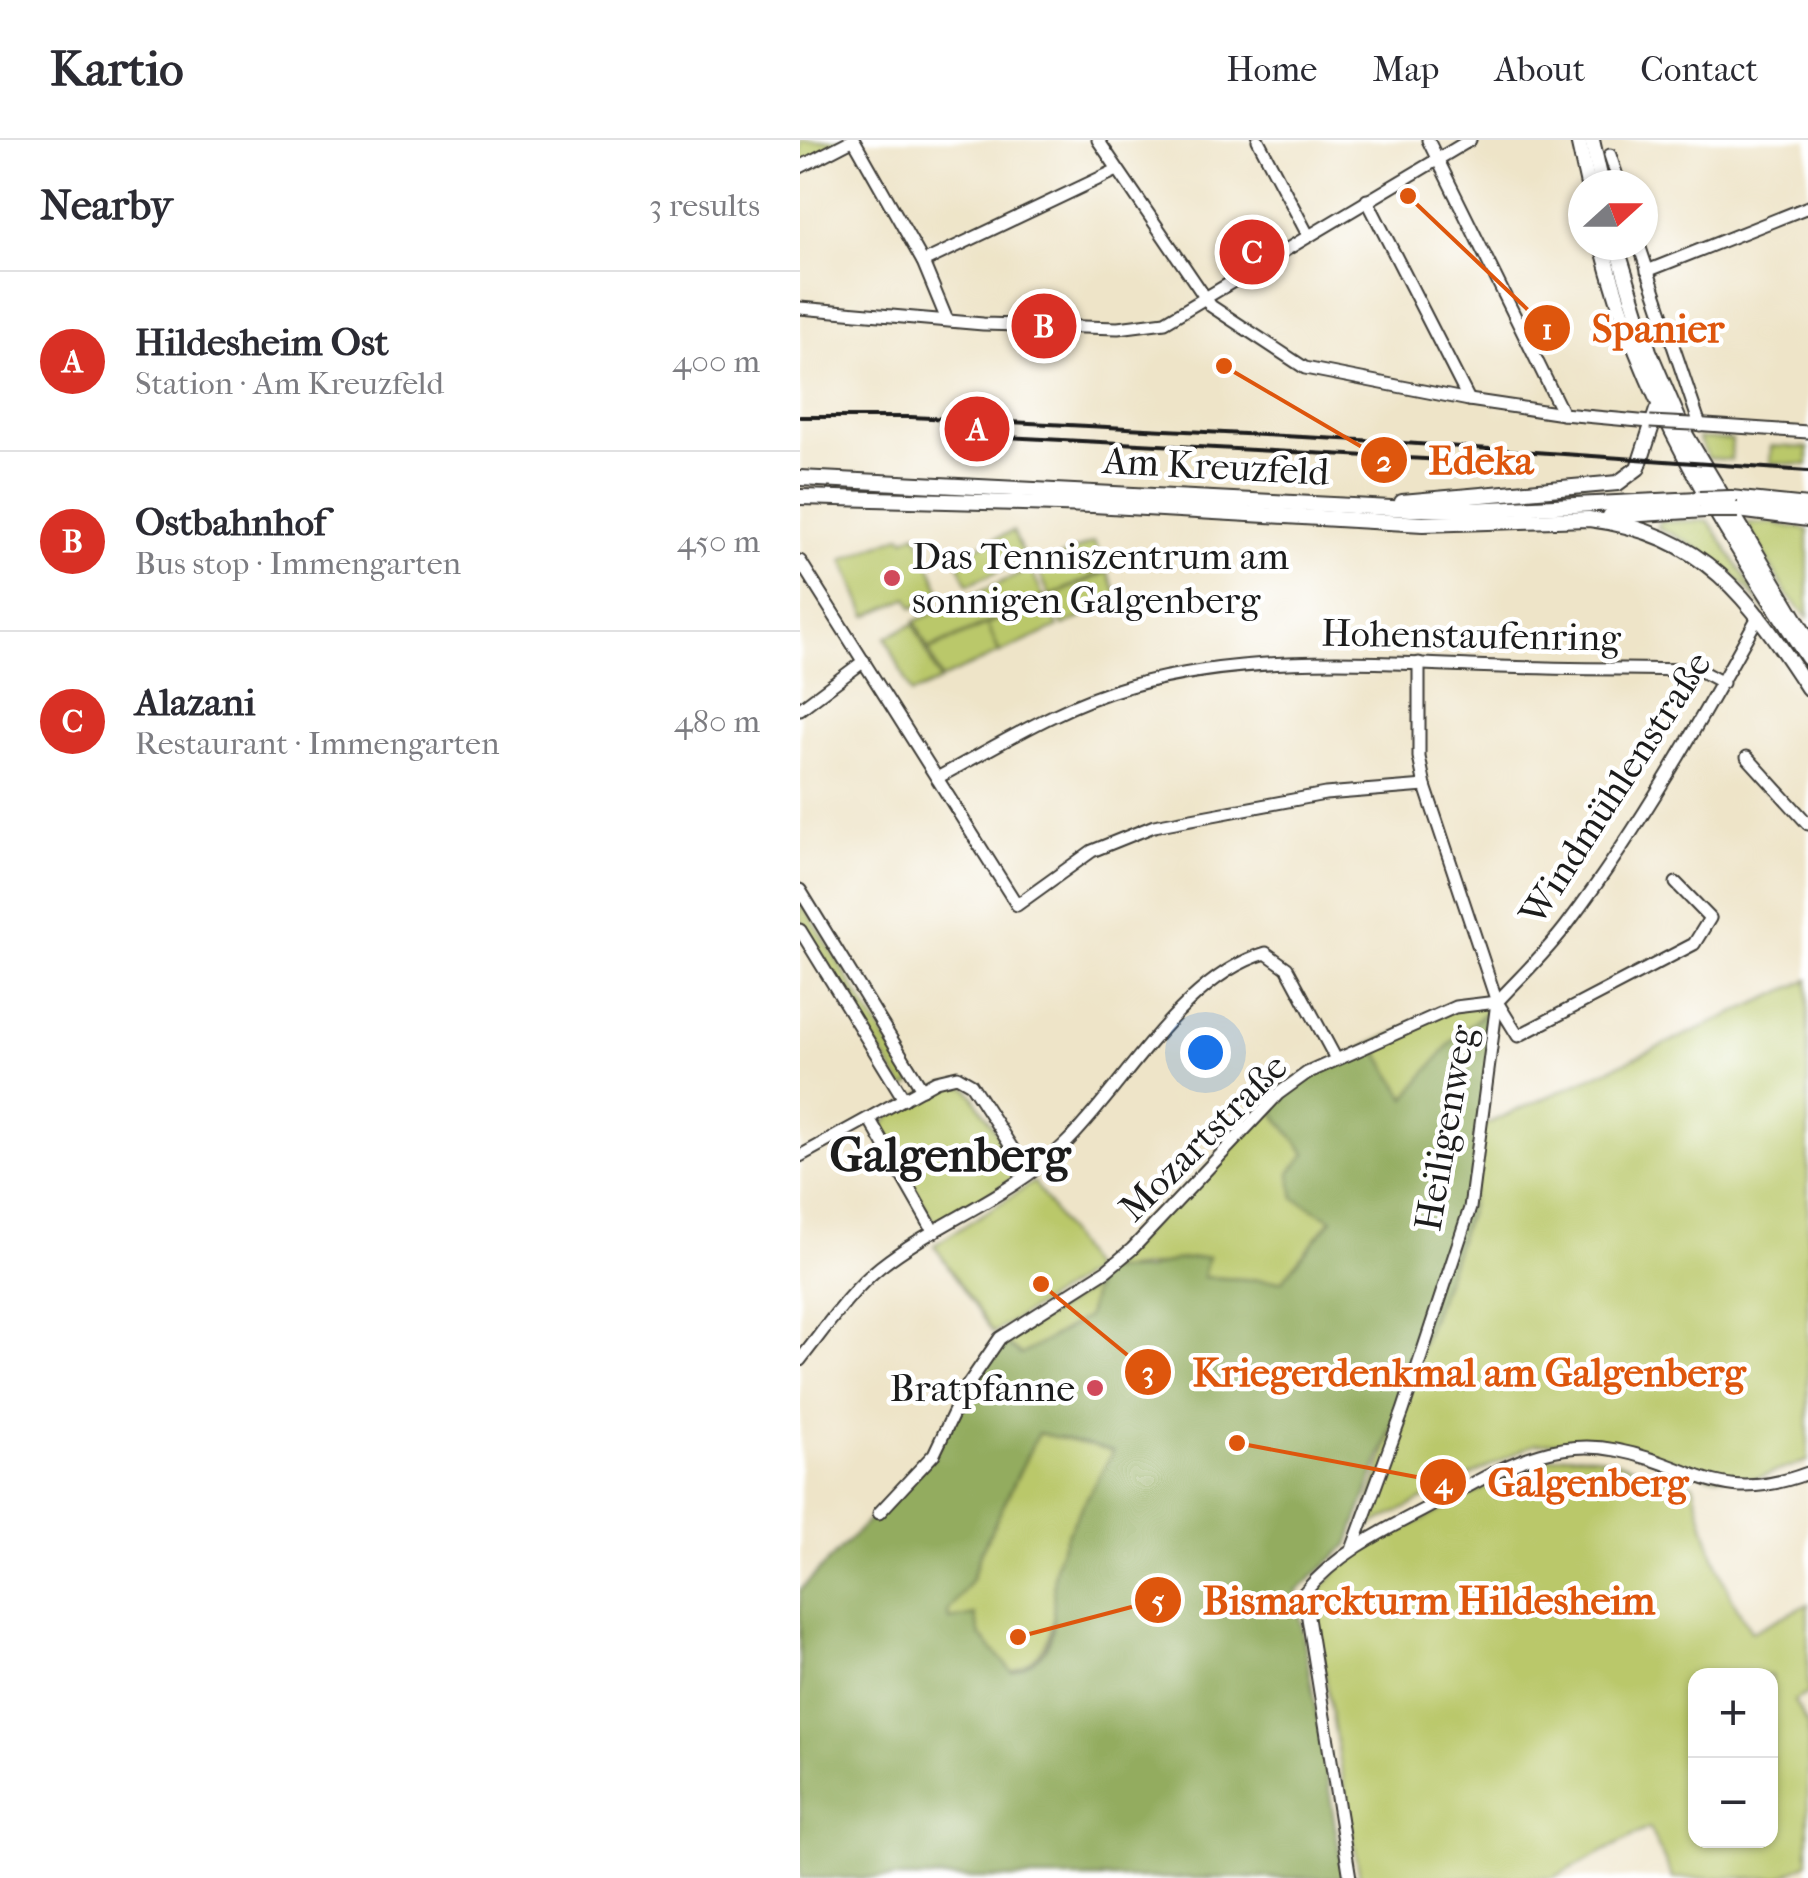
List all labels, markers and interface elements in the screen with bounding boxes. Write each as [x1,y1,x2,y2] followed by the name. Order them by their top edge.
[50,41,184,97] text: Kartio
[1226,49,1317,90] text: Home
[1372,49,1440,90] text: Map
[1495,49,1585,90] text: About
[1640,49,1758,90] text: Contact
[1568,170,1658,260] north arrow
[40,181,172,230] text: Nearby
[649,187,760,224] text: 3 results
[1220,214,1284,290] pin: C
[1012,288,1076,364] pin: B
[1522,293,1744,363] callout: Spanier
[1592,306,1725,352] text: Spanier
[1542,312,1552,347] text: 1
[135,320,389,365] text: Hildesheim Ost
[62,343,83,380] text: A
[672,343,760,380] text: 400 m
[135,365,444,402] text: Station · Am Kreuzfeld
[944,392,1010,466] pin: A
[1359,425,1554,495] callout: Edeka
[1100,438,1331,495] street label: Am Kreuzfeld
[1429,438,1535,484] text: Edeka
[1376,444,1392,479] text: 2
[135,500,326,545] text: Ostbahnhof
[62,523,83,560] text: B
[677,523,760,560] text: 450 m
[912,534,1289,623] place label: Das Tenniszentrum am sonnigen Galgenberg
[135,545,461,582] text: Bus stop · Immengarten
[881,567,903,589] marker: Das Tenniszentrum am sonnigen Galgenberg
[1321,610,1622,661] street label: Hohenstaufenring
[1510,643,1721,934] street label: Windmühlenstraße
[135,680,255,725] text: Alazani
[62,703,83,740] text: C
[674,703,760,740] text: 480 m
[135,725,499,762] text: Restaurant · Immengarten
[1405,1021,1486,1235] street label: Heiligenweg
[1180,1027,1231,1078] your location
[1110,1044,1297,1231] street label: Mozartstraße
[829,1127,1072,1183] district label: Galgenberg
[1123,1337,1766,1407] callout: Kriegerdenkmal am Galgenberg
[1192,1350,1747,1396] text: Kriegerdenkmal am Galgenberg
[1142,1355,1154,1390] text: 3
[890,1366,1075,1411] place label: Bratpfanne
[1084,1377,1106,1399] marker: Bratpfanne
[1418,1447,1709,1517] callout: Galgenberg
[1488,1460,1690,1506] text: Galgenberg
[1433,1466,1453,1502] text: 4
[1133,1565,1675,1635] callout: Bismarckturm Hildesheim
[1203,1578,1656,1624] text: Bismarckturm Hildesheim
[1152,1584,1165,1619] text: 5
[1688,1668,1778,1848] map controls
[1688,1668,1778,1758] button: +
[1688,1758,1778,1848] button: −

